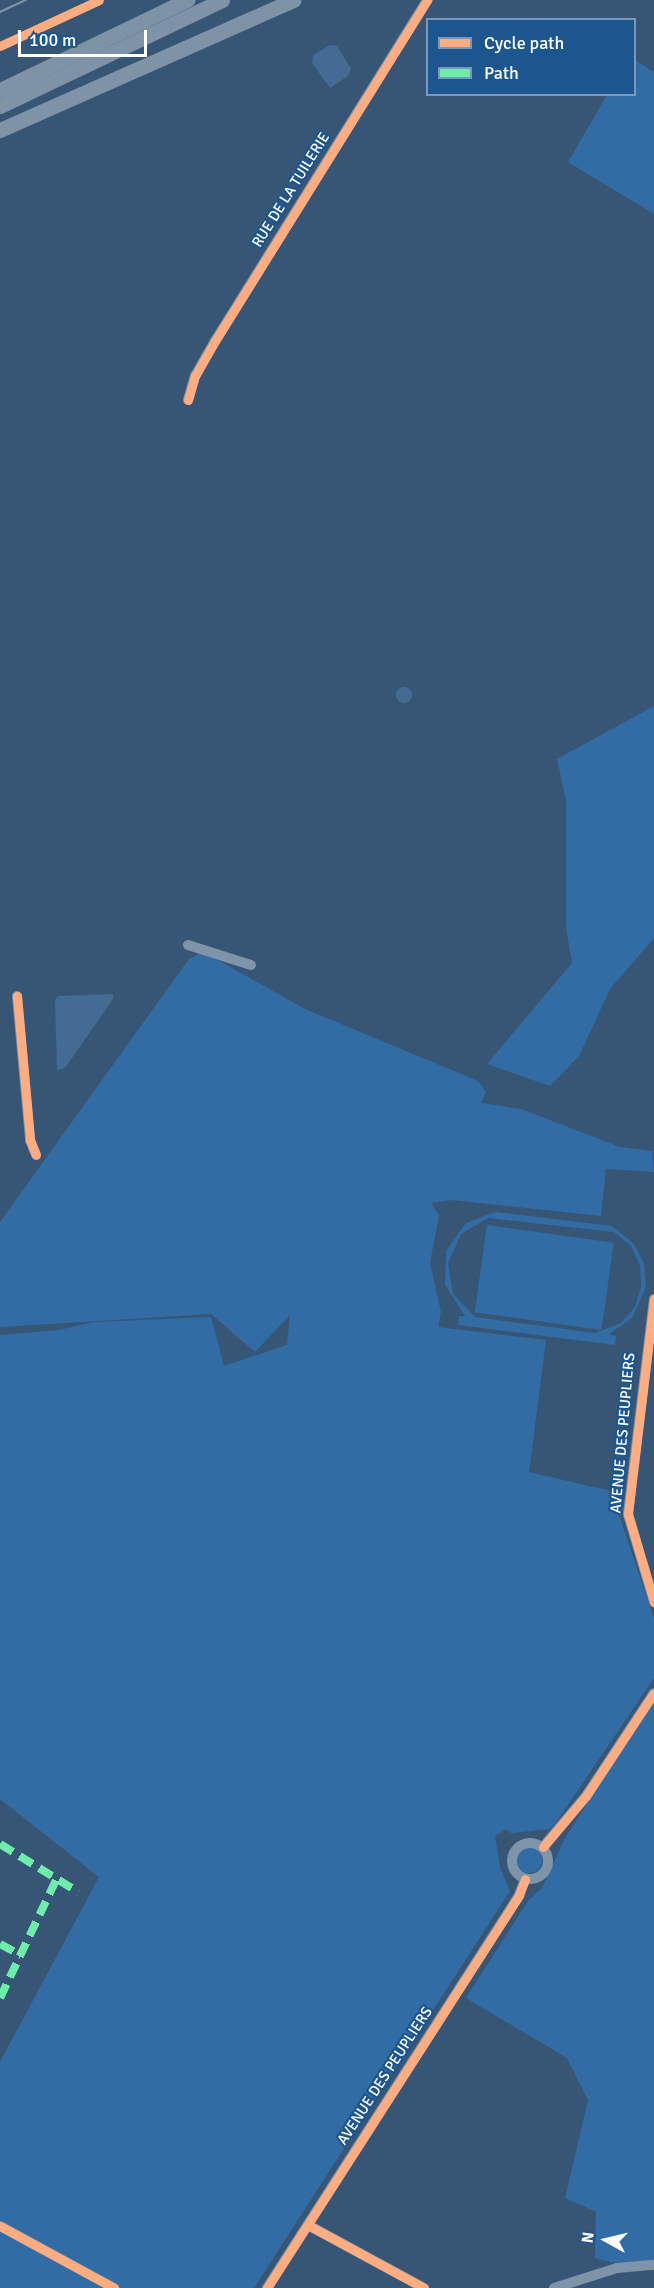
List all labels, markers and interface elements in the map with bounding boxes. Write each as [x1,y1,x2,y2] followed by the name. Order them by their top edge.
[21,18,150,56] scale bar
[426,18,636,96] legend
[29,29,76,51] text: 100 m
[484,32,564,54] text: Cycle path
[484,62,519,84] text: Path
[248,129,334,251] street label: RUE DE LA TUILERIE
[607,1352,639,1514] street label: AVENUE DES PEUPLIERS
[334,2004,436,2148] street label: AVENUE DES PEUPLIERS
[576,2210,636,2270] north arrow
[577,2231,599,2244] text: N

